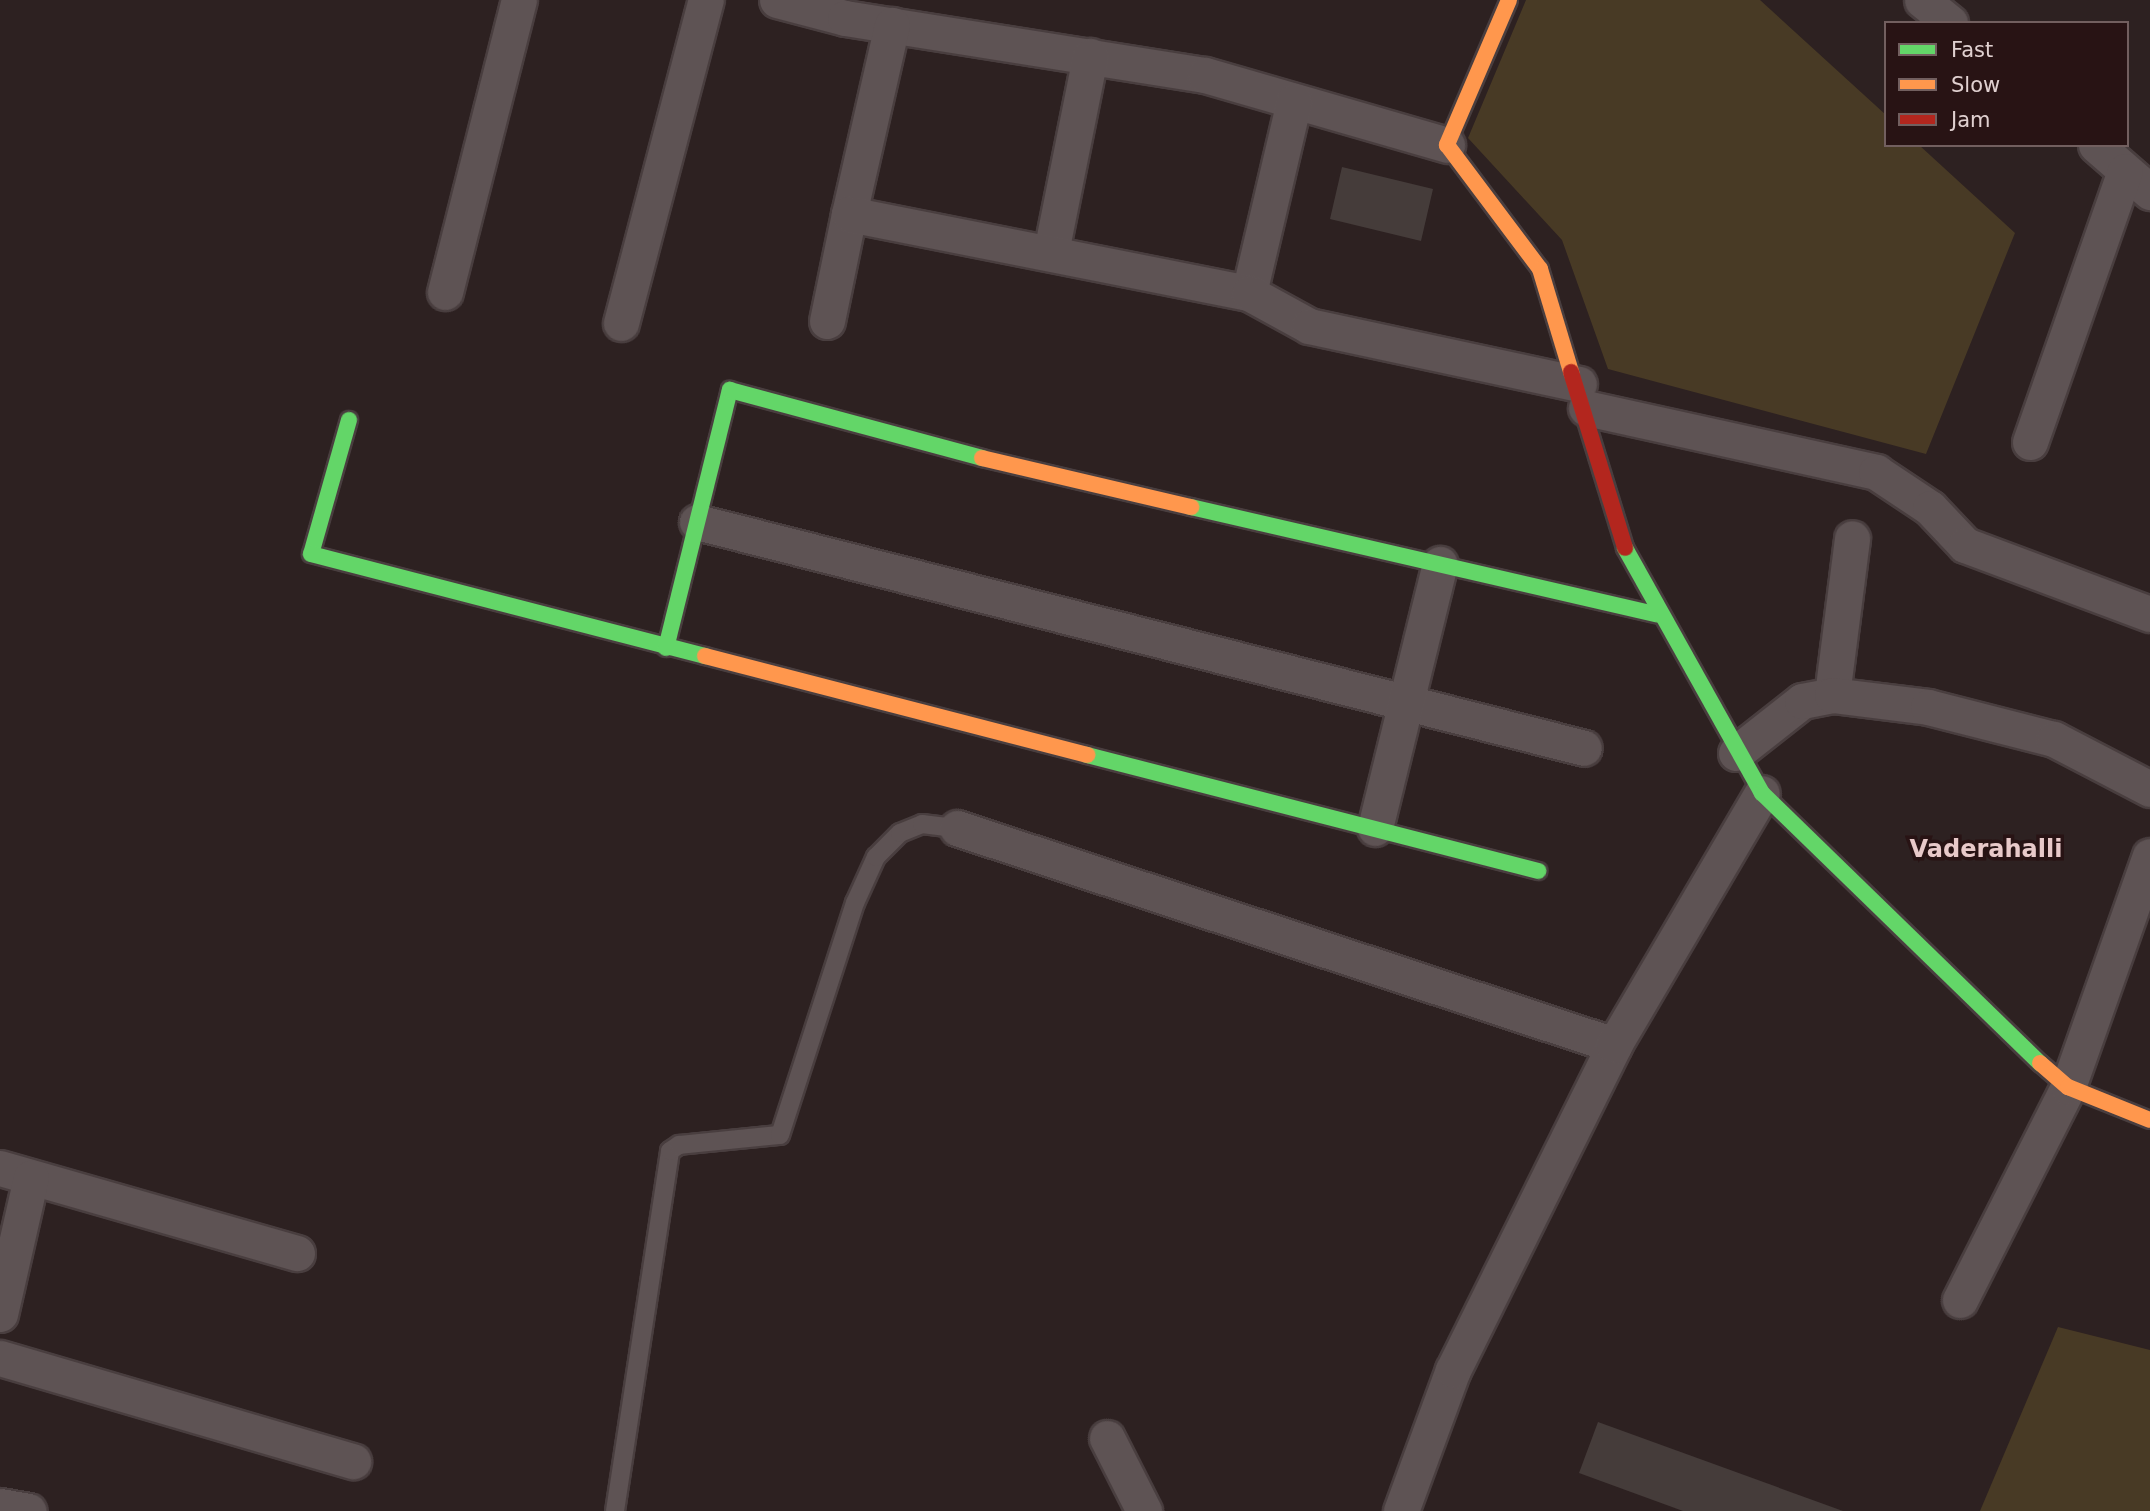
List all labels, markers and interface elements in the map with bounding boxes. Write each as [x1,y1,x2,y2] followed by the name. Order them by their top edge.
[1884,21,2129,147] legend
[1951,38,1993,62] text: Fast
[1951,73,2000,97] text: Slow
[1951,108,1991,132] text: Jam
[1910,836,2062,864] district label: Vaderahalli

